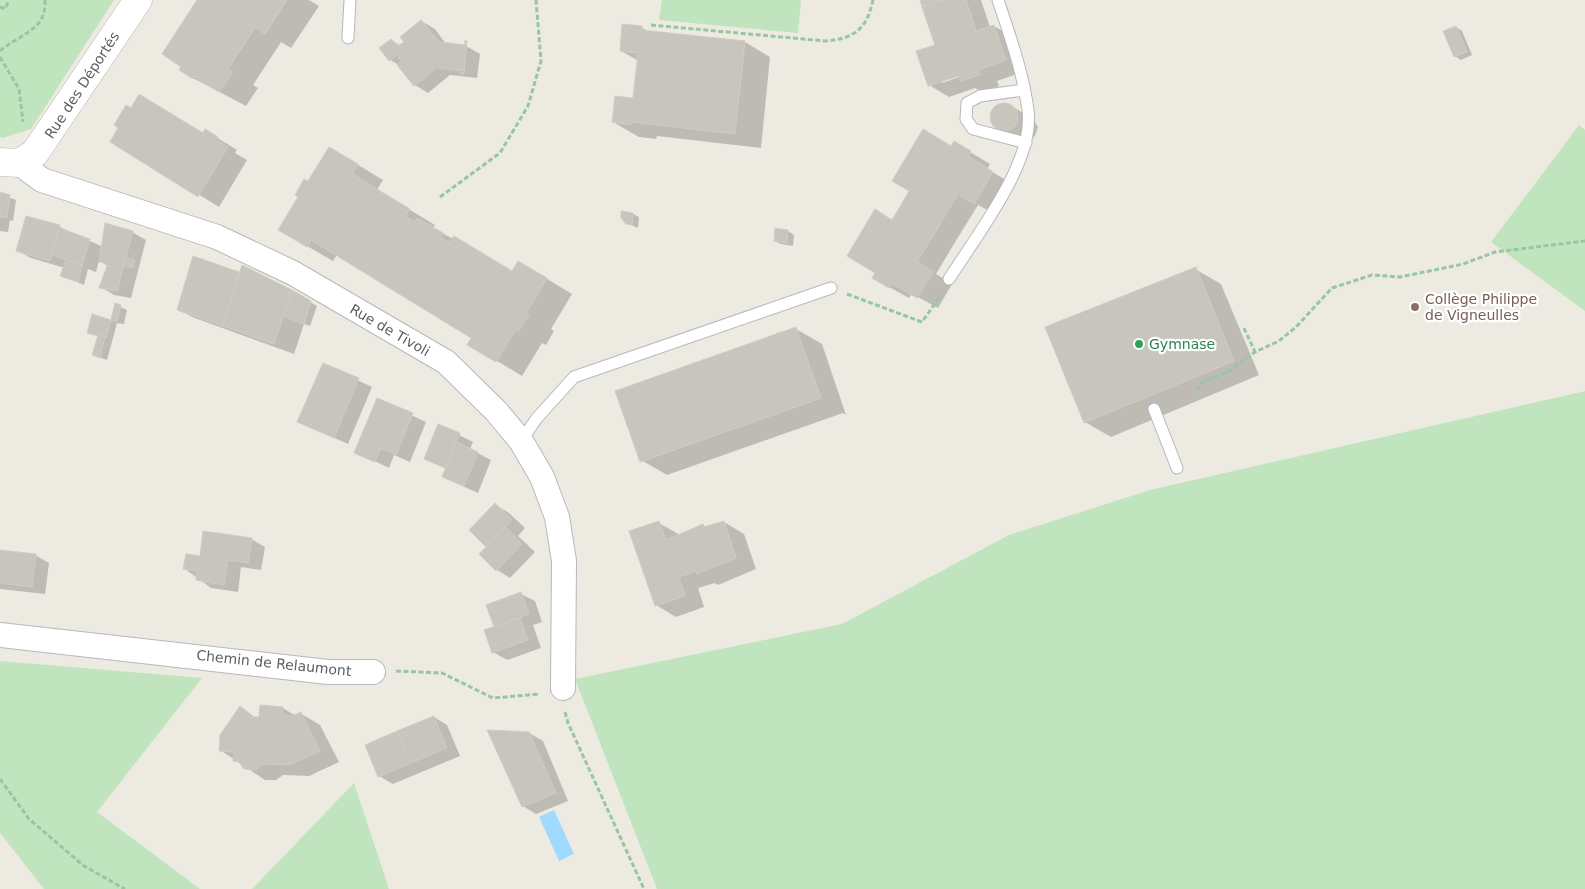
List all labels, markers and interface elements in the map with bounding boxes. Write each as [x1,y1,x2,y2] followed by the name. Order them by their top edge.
[41,29,123,141] street label: Rue des Déportés
[1425,291,1537,323] place label: Collège Philippe de Vigneulles
[347,301,433,359] street label: Rue de Tivoli
[1409,301,1421,313] marker: Collège Philippe de Vigneulles
[1149,336,1215,352] place label: Gymnase
[1133,338,1145,350] marker: Gymnase
[196,647,353,679] street label: Chemin de Relaumont

